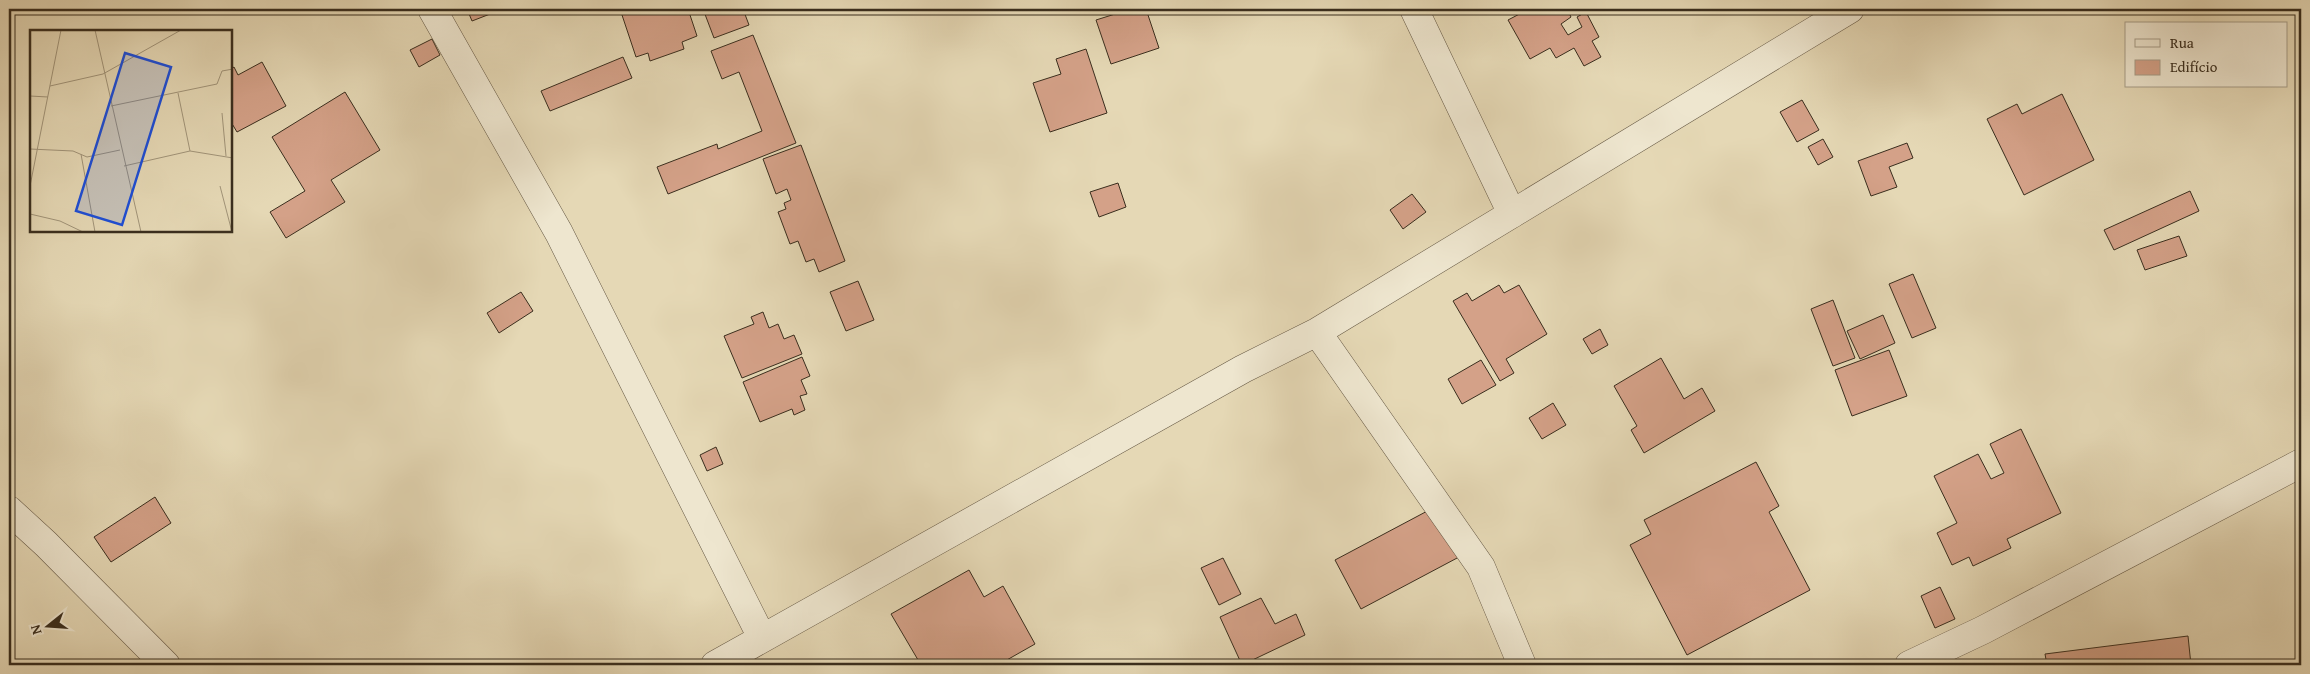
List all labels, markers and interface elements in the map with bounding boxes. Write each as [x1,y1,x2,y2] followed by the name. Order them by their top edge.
[2125,22,2288,88] legend
[30,30,232,232] inset map
[2170,32,2194,53] text: Rua
[2170,56,2218,77] text: Edifício
[22,602,72,652] north arrow
[24,622,46,637] text: N

